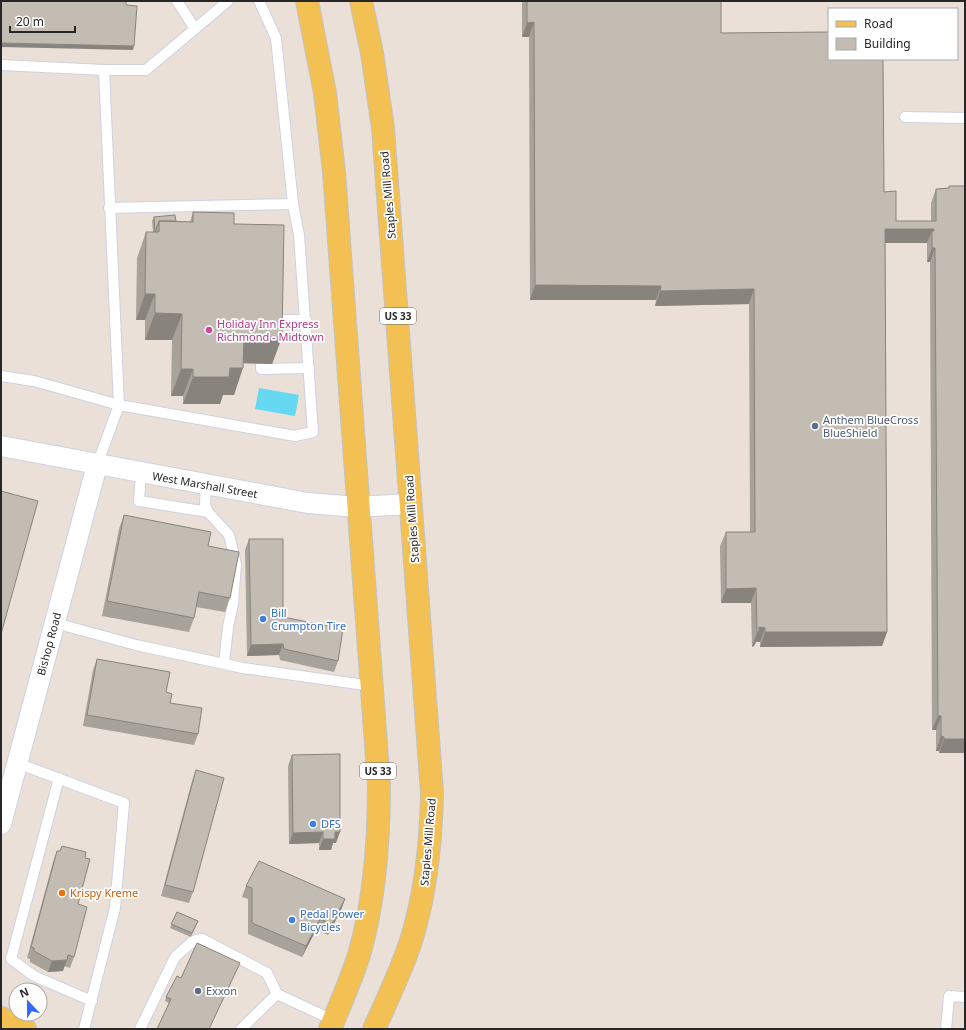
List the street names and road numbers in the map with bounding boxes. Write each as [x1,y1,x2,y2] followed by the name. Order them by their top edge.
[376,151,399,239] street label: Staples Mill Road
[380,308,416,324] road number: US 33
[151,468,259,501] street label: West Marshall Street
[401,475,422,563] street label: Staples Mill Road
[33,611,64,677] street label: Bishop Road
[360,763,396,779] road number: US 33
[416,798,439,886] street label: Staples Mill Road

